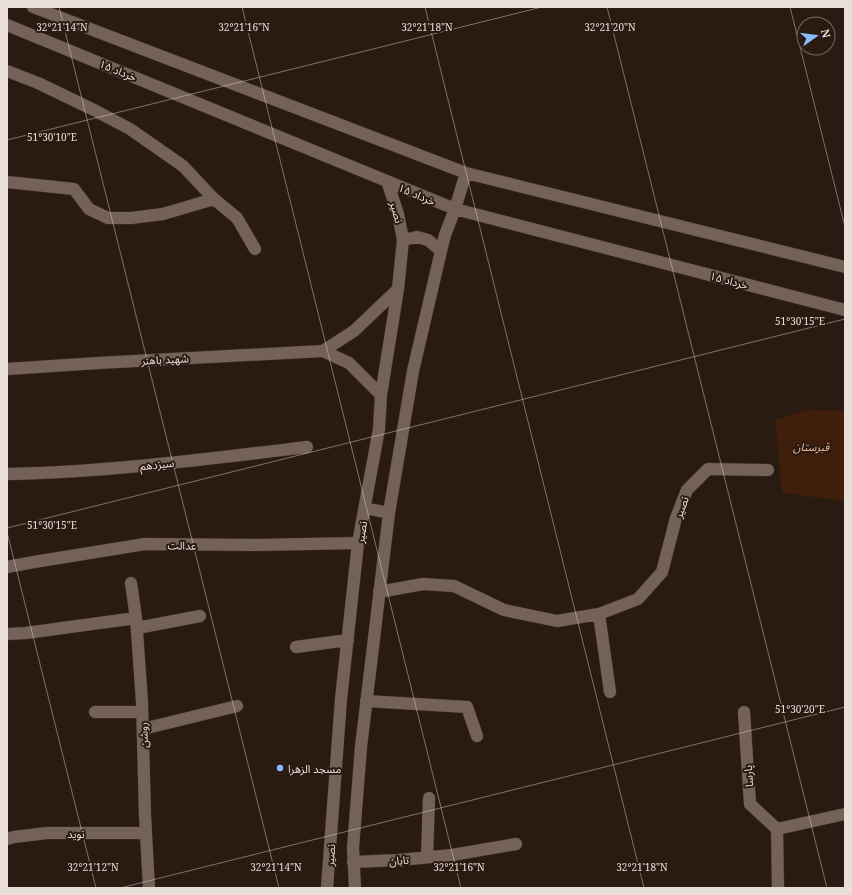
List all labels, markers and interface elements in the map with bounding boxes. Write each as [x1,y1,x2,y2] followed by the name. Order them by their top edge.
[796,16,836,56] north arrow
[36,20,88,34] text: 32°21'14"N
[218,20,270,34] text: 32°21'16"N
[401,20,453,34] text: 32°21'18"N
[584,20,636,34] text: 32°21'20"N
[818,27,835,40] text: N
[97,56,139,84] street label: ۱۵ خرداد
[27,130,77,144] text: 51°30'10"E
[396,179,438,209] street label: ۱۵ خرداد
[386,198,407,225] street label: نصیر
[708,268,750,292] street label: ۱۵ خرداد
[775,314,825,328] text: 51°30'15"E
[140,350,190,368] street label: شهید باهنر
[793,439,830,454] park label: قبرستان
[139,455,176,475] street label: سیزدهم
[670,494,692,521] street label: نصیر
[27,518,77,532] text: 51°30'15"E
[352,520,370,545] street label: نصیر
[167,537,197,553] street label: عدالت
[775,702,825,716] text: 51°30'20"E
[135,722,151,748] street label: روشن
[288,761,341,776] place label: مسجد الزهرا
[275,763,285,773] marker: مسجد الزهرا
[740,764,757,788] street label: پارسا
[67,826,85,841] street label: نوید
[322,844,338,867] street label: نصیر
[388,852,410,868] street label: تابان
[67,860,119,874] text: 32°21'12"N
[250,860,302,874] text: 32°21'14"N
[433,860,485,874] text: 32°21'16"N
[616,860,668,874] text: 32°21'18"N

